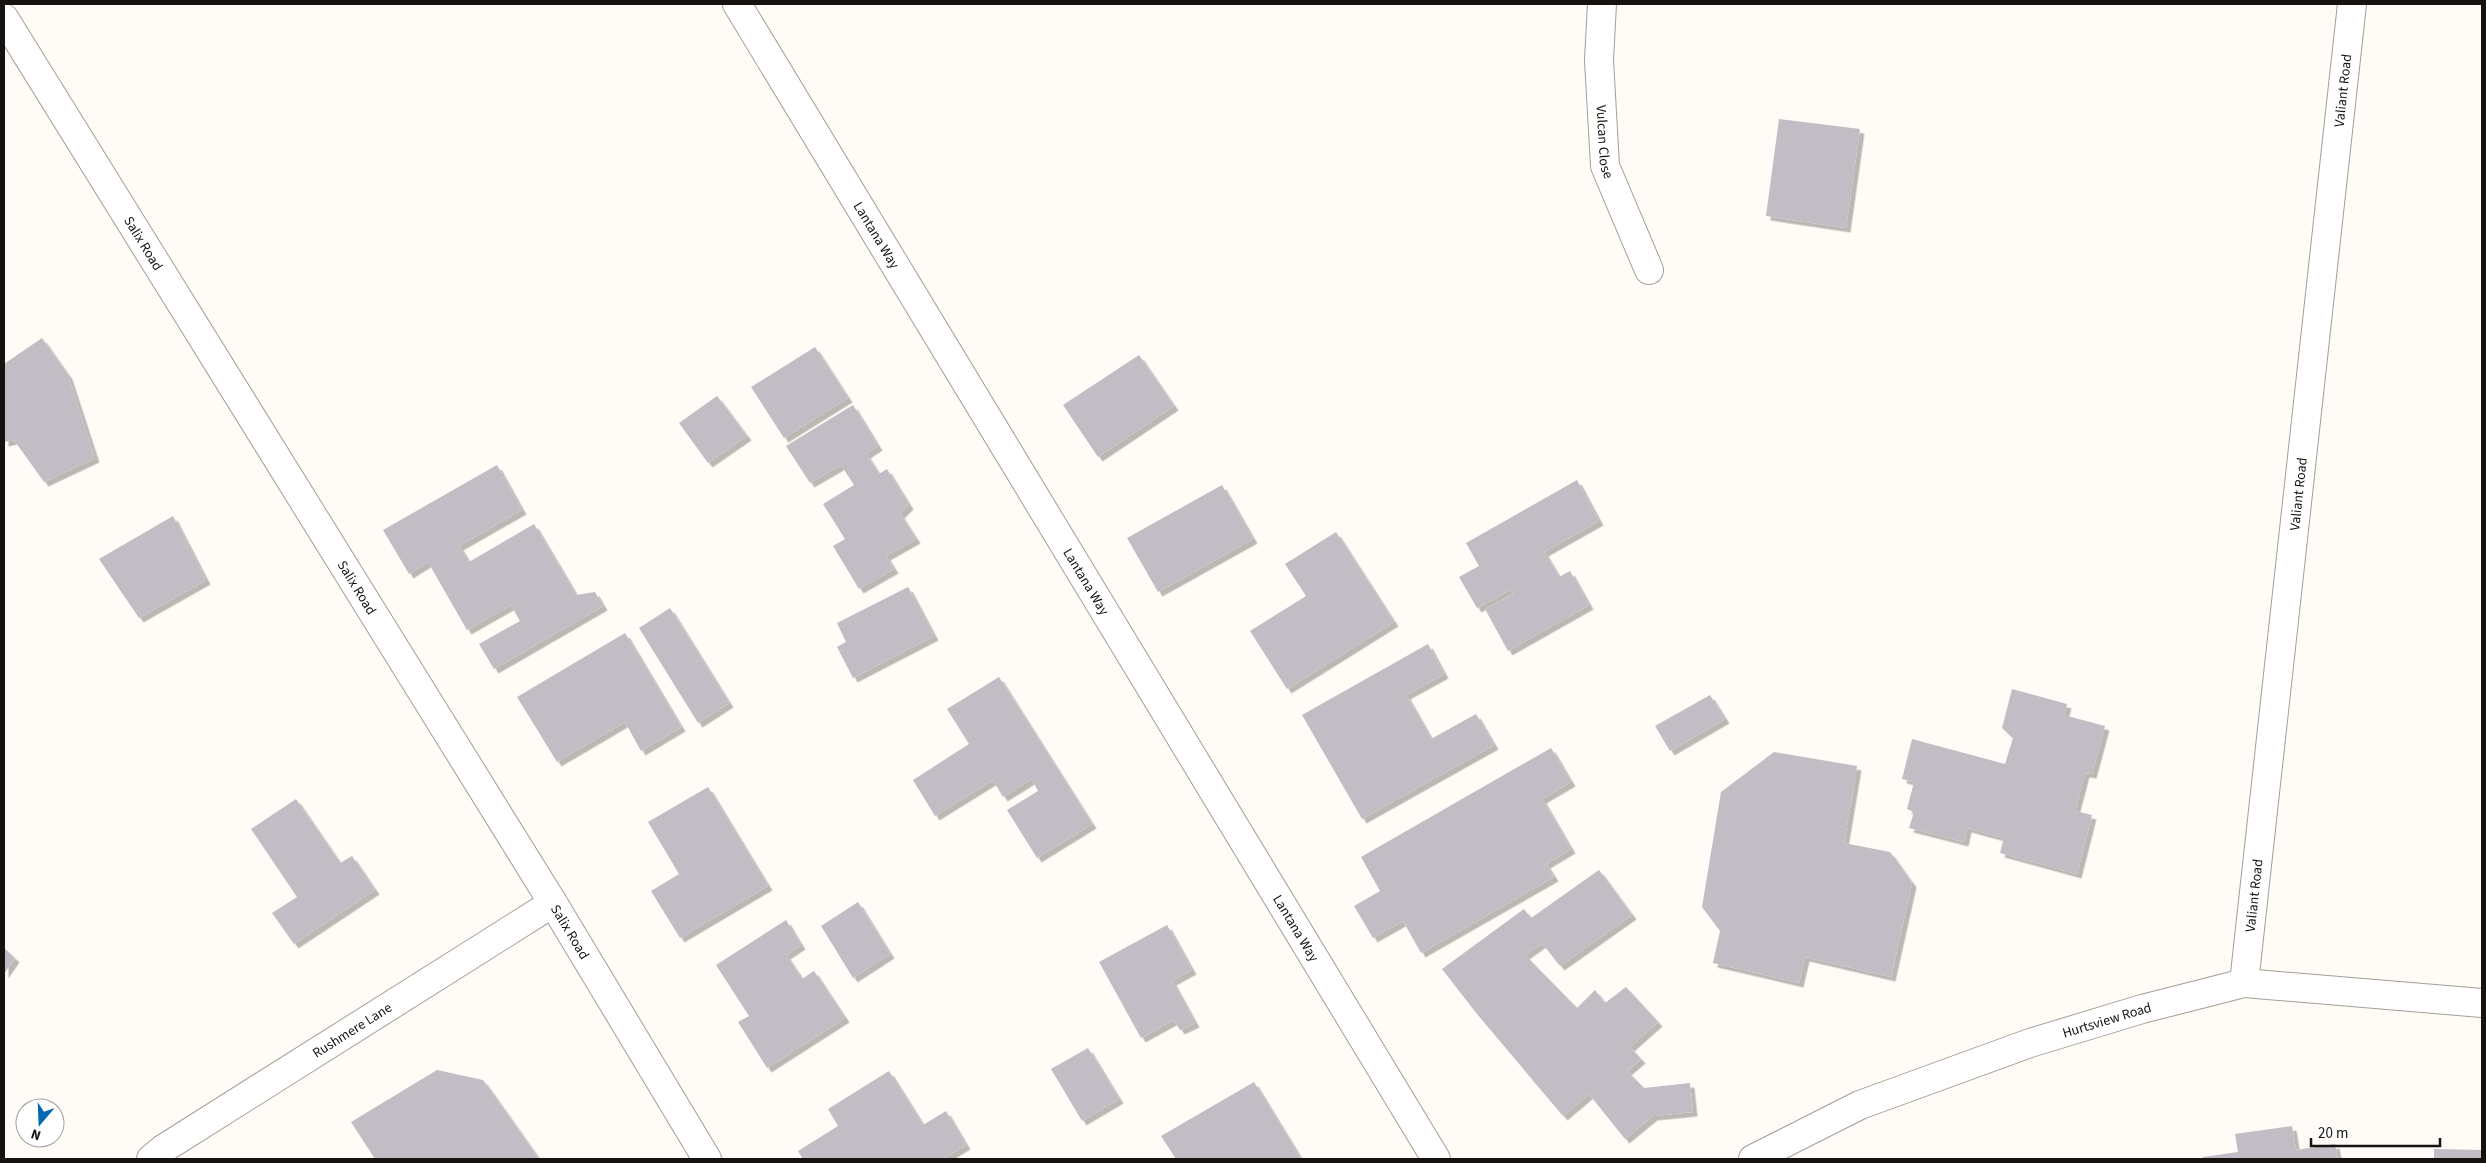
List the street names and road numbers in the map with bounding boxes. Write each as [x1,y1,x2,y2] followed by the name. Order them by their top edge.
[2329,53,2357,128] street label: Valiant Road
[1591,104,1618,182] street label: Vulcan Close
[848,198,904,273] street label: Lantana Way
[118,213,167,275] street label: Salix Road
[2285,457,2313,532] street label: Valiant Road
[1058,545,1114,620] street label: Lantana Way
[332,557,381,619] street label: Salix Road
[2241,858,2269,933] street label: Valiant Road
[1267,891,1324,966] street label: Lantana Way
[545,901,594,963] street label: Salix Road
[309,998,396,1063] street label: Rushmere Lane
[2060,998,2154,1044] street label: Hurtsview Road

